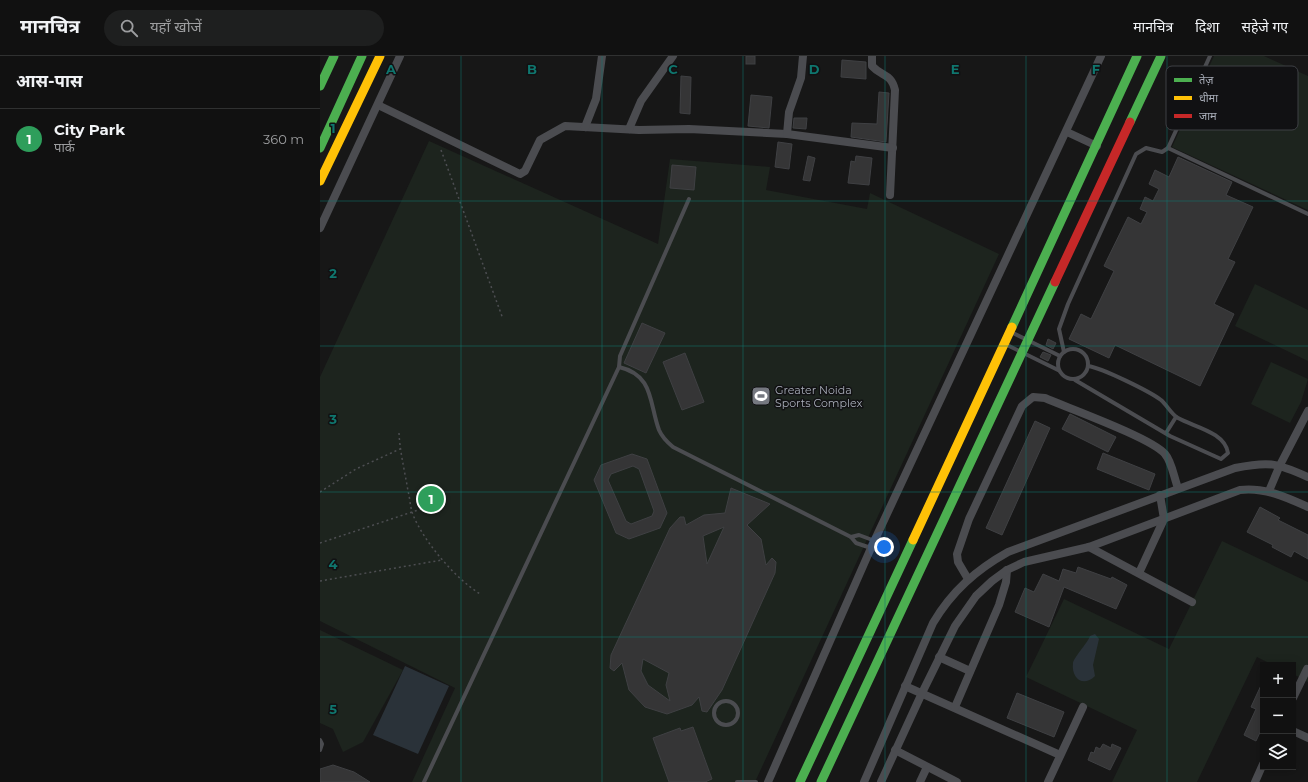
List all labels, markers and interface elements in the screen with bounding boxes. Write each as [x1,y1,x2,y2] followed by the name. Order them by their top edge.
[104,10,384,46] search box
[20,15,80,38] text: मानचित्र
[118,17,140,39] icon: search
[150,17,202,36] text: यहाँ खोजें
[1133,18,1173,36] text: मानचित्र
[1195,18,1219,36] text: दिशा
[1241,18,1288,36] text: सहेजे गए
[385,61,397,77] text: A
[527,61,537,77] text: B
[668,61,678,77] text: C
[809,61,820,77] text: D
[951,61,960,77] text: E
[1092,61,1100,77] text: F
[1166,66,1298,130] legend
[16,71,83,91] text: आस-पास
[1199,73,1214,87] text: तेज़
[1199,91,1218,105] text: धीमा
[1199,109,1217,123] text: जाम
[54,120,125,139] text: City Park
[330,120,336,136] text: 1
[26,131,32,147] text: 1
[263,131,304,147] text: 360 m
[54,139,75,155] text: पार्क
[329,265,337,281] text: 2
[775,383,862,410] place label: Greater Noida Sports Complex
[750,385,772,407] sports icon: Greater Noida Sports Complex
[328,411,337,427] text: 3
[418,484,444,514] pin: 1
[874,537,894,557] your location
[329,556,338,572] text: 4
[1260,662,1296,770] map controls
[1260,662,1296,698] button: +
[1260,698,1296,734] button: −
[329,701,337,717] text: 5
[1260,734,1296,770] button: layers

